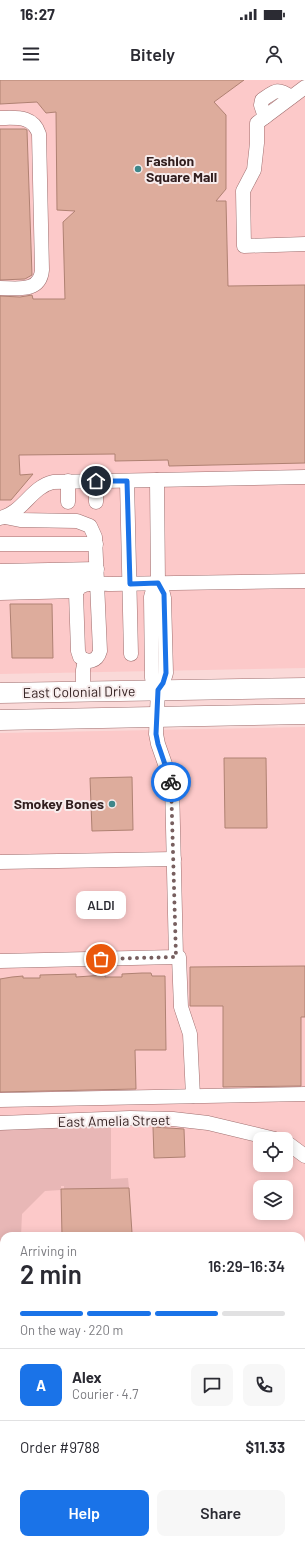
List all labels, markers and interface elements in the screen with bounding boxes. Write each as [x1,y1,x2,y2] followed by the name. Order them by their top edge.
[20,5,55,23] text: 16:27
[20,43,42,65] icon: menu
[130,43,175,65] text: Bitely
[263,43,285,65] icon: person
[146,152,217,185] place label: Fashion Square Mall
[133,164,143,174] marker: Fashion Square Mall
[79,464,113,498] pin
[85,470,107,492] icon: home
[23,682,135,701] street label: East Colonial Drive
[151,762,191,802] courier
[160,771,182,793] icon: bike
[14,795,104,812] place label: Smokey Bones
[107,799,117,809] marker: Smokey Bones
[76,891,126,919] callout: ALDI
[87,897,115,913] text: ALDI
[84,942,118,976] pin
[90,948,112,970] icon: bag
[58,1111,170,1130] street label: East Amelia Street
[253,1132,293,1220] map controls
[253,1132,293,1172] button: locate
[253,1180,293,1220] button: layers
[20,1243,77,1259] text: Arriving in
[208,1257,285,1275] text: 16:29–16:34
[20,1258,82,1289] text: 2 min
[20,1322,123,1338] text: On the way · 220 m
[191,1364,233,1406] button: chat
[243,1364,285,1406] button: phone
[72,1368,102,1386] text: Alex
[36,1376,46,1394] text: A
[72,1386,139,1402] text: Courier · 4.7
[20,1438,100,1456] text: Order #9788
[245,1438,285,1456] text: $11.33
[20,1490,149,1536] button: Help
[157,1490,285,1536] button: Share

